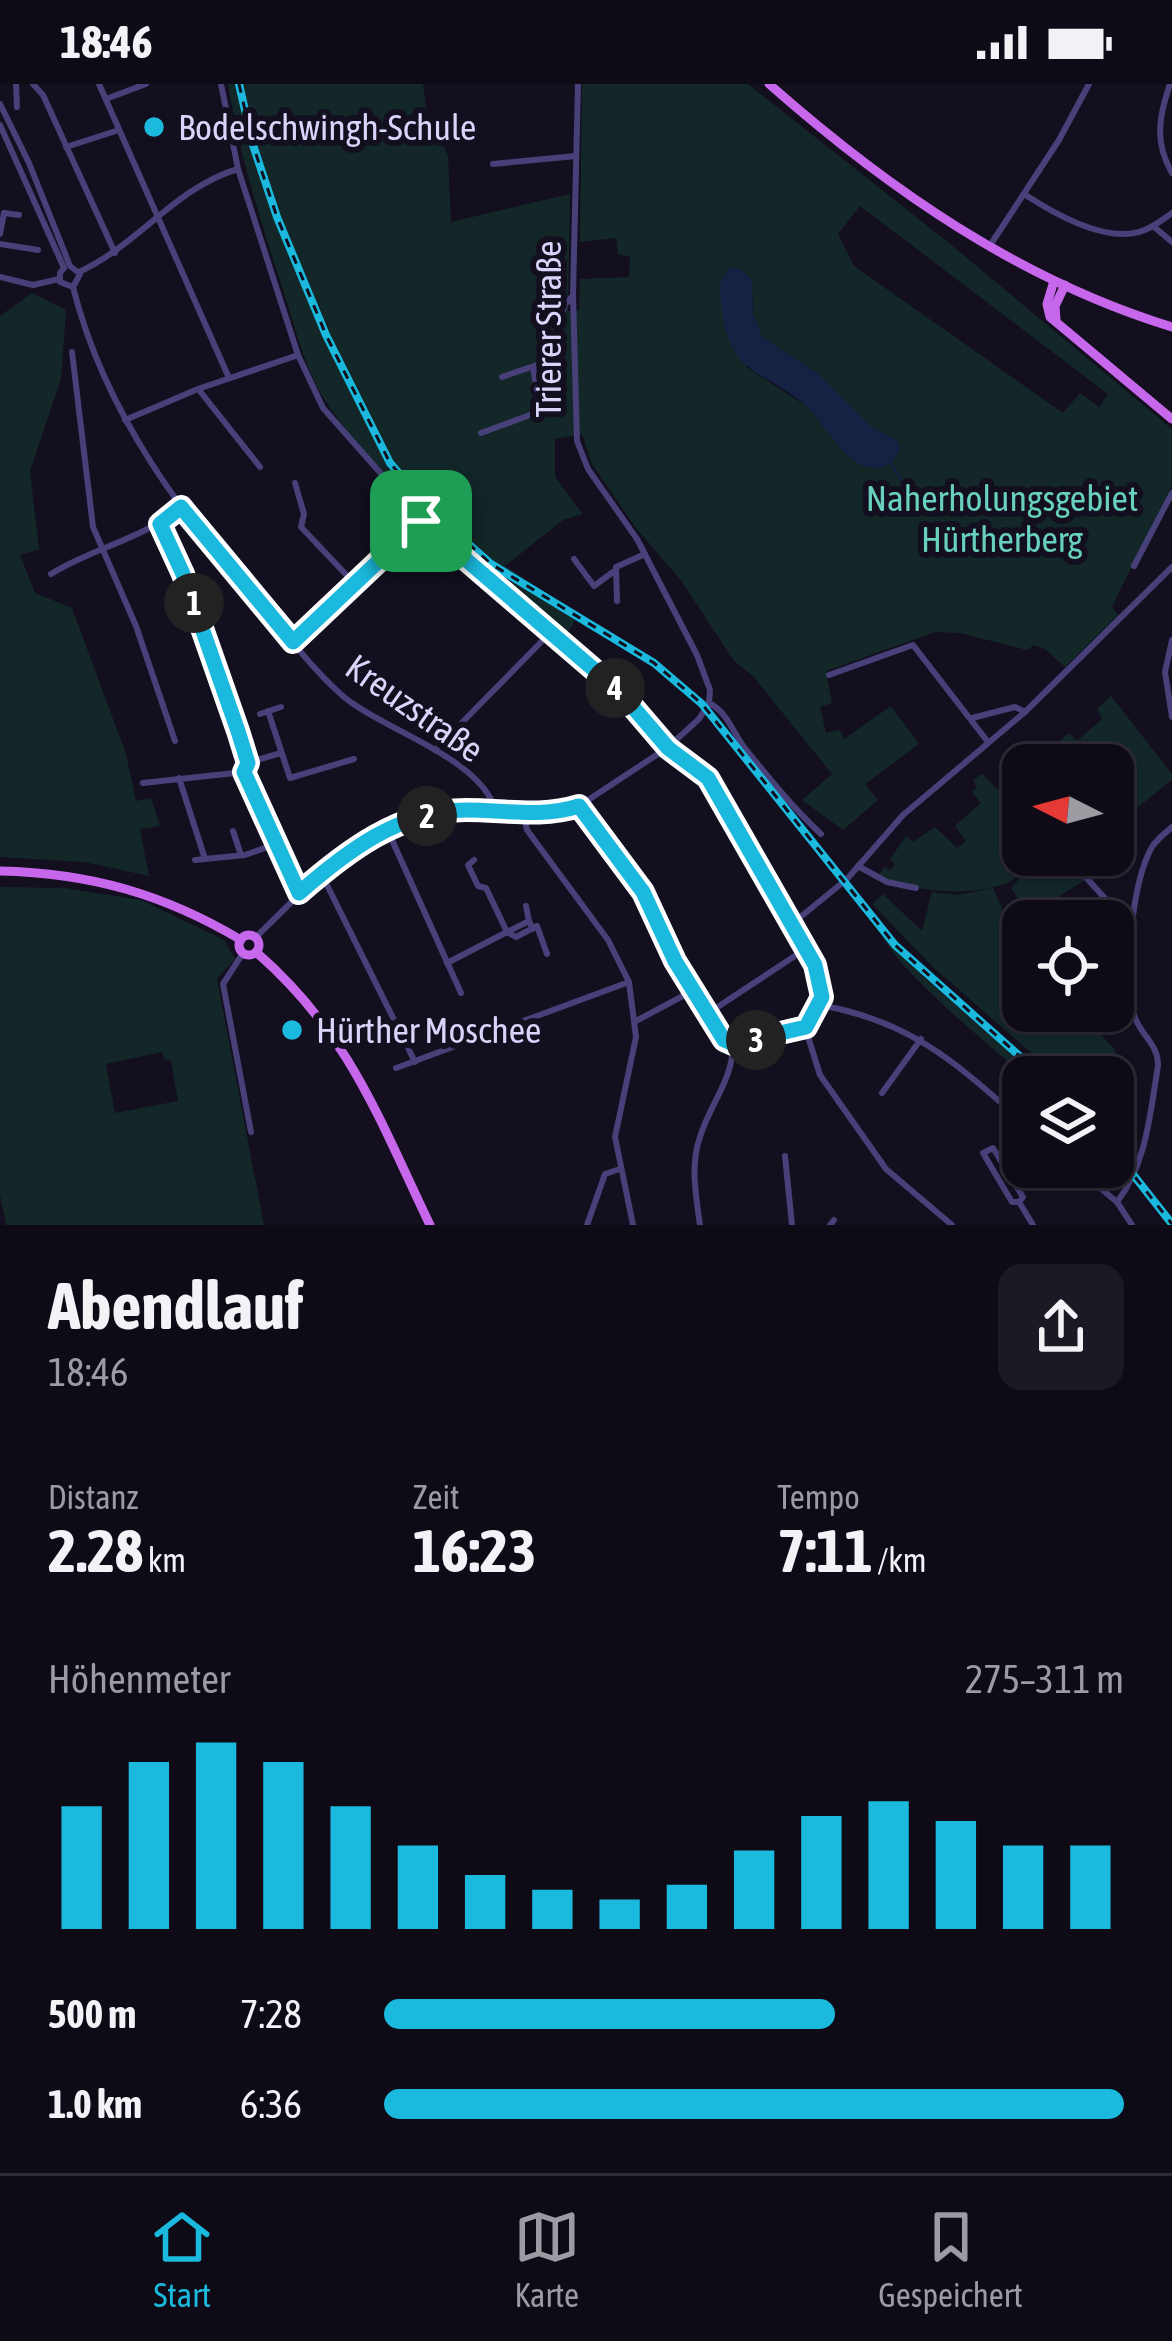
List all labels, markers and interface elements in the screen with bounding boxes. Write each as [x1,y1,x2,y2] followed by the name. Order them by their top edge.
[60,16,153,68] text: 18:46
[178,106,476,148] place label: Bodelschwingh-Schule
[141,114,167,140] marker: Bodelschwingh-Schule
[527,241,569,417] street label: Trierer Straße
[370,470,472,572] pin
[866,477,1138,560] park label: Naherholungsgebiet Hürtherberg
[388,488,454,554] icon: arrive
[164,573,224,633] pin: 1
[186,584,202,622] text: 1
[338,646,492,770] street label: Kreuzstraße
[585,658,645,718] pin: 4
[607,669,623,707] text: 4
[1002,744,1134,876] north arrow
[1002,744,1134,1188] map controls
[397,786,457,846] pin: 2
[419,797,435,835] text: 2
[1002,900,1134,1032] button: locate
[316,1009,541,1051] place label: Hürther Moschee
[726,1010,786,1070] pin: 3
[279,1017,305,1043] marker: Hürther Moschee
[748,1021,764,1059] text: 3
[1002,1056,1134,1188] button: layers
[998,1264,1124,1390] button: share
[48,1267,303,1343] text: Abendlauf
[48,1350,128,1394] text: 18:46
[48,1478,138,1516] text: Distanz
[413,1478,460,1516] text: Zeit
[777,1478,860,1516] text: Tempo
[48,1516,143,1585] text: 2.28
[413,1516,536,1585] text: 16:23
[777,1516,873,1585] text: 7:11
[143,1541,186,1579] text: km
[873,1541,927,1579] text: /km
[48,1657,230,1701] text: Höhenmeter
[965,1657,1124,1701] text: 275–311 m
[48,1992,136,2036] text: 500 m
[240,1992,302,2036] text: 7:28
[48,2082,142,2126] text: 1.0 km
[240,2082,302,2126] text: 6:36
[149,2204,215,2314] tab: Start
[514,2204,580,2314] tab: Karte
[878,2204,1023,2314] tab: Gespeichert

